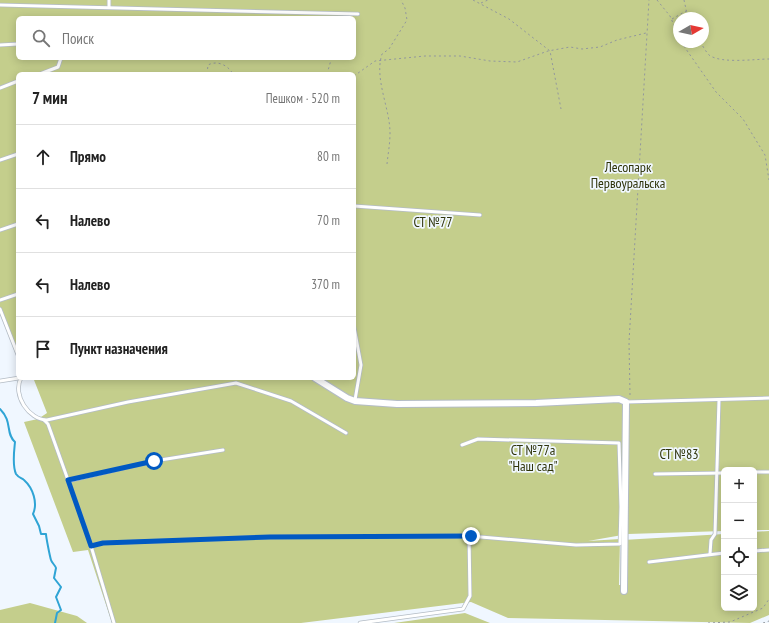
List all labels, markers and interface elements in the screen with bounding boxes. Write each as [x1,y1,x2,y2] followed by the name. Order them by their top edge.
[673,12,709,48] north arrow
[16,16,356,60] search box
[30,27,52,49] icon: search
[62,29,94,48] text: Поиск
[32,87,68,109] text: 7 мин
[266,90,340,107] text: Пешком · 520 m
[32,146,54,168] icon: ahead
[70,147,106,166] text: Прямо
[317,148,340,165] text: 80 m
[591,158,665,192] park label: Лесопарк Первоуральска
[32,210,54,232] icon: left
[70,211,110,230] text: Налево
[317,212,340,229] text: 70 m
[414,213,453,231] park label: СТ №77
[32,274,54,296] icon: left
[70,275,110,294] text: Налево
[311,276,340,293] text: 370 m
[32,338,54,360] icon: arrive
[70,339,168,358] text: Пункт назначения
[508,441,558,475] park label: СТ №77а "Наш сад"
[660,445,699,463] park label: СТ №83
[145,452,163,470] route start
[721,467,757,611] map controls
[721,467,757,503] button: +
[721,503,757,539] button: −
[462,527,480,545] route end
[721,539,757,575] button: locate
[721,575,757,611] button: layers

